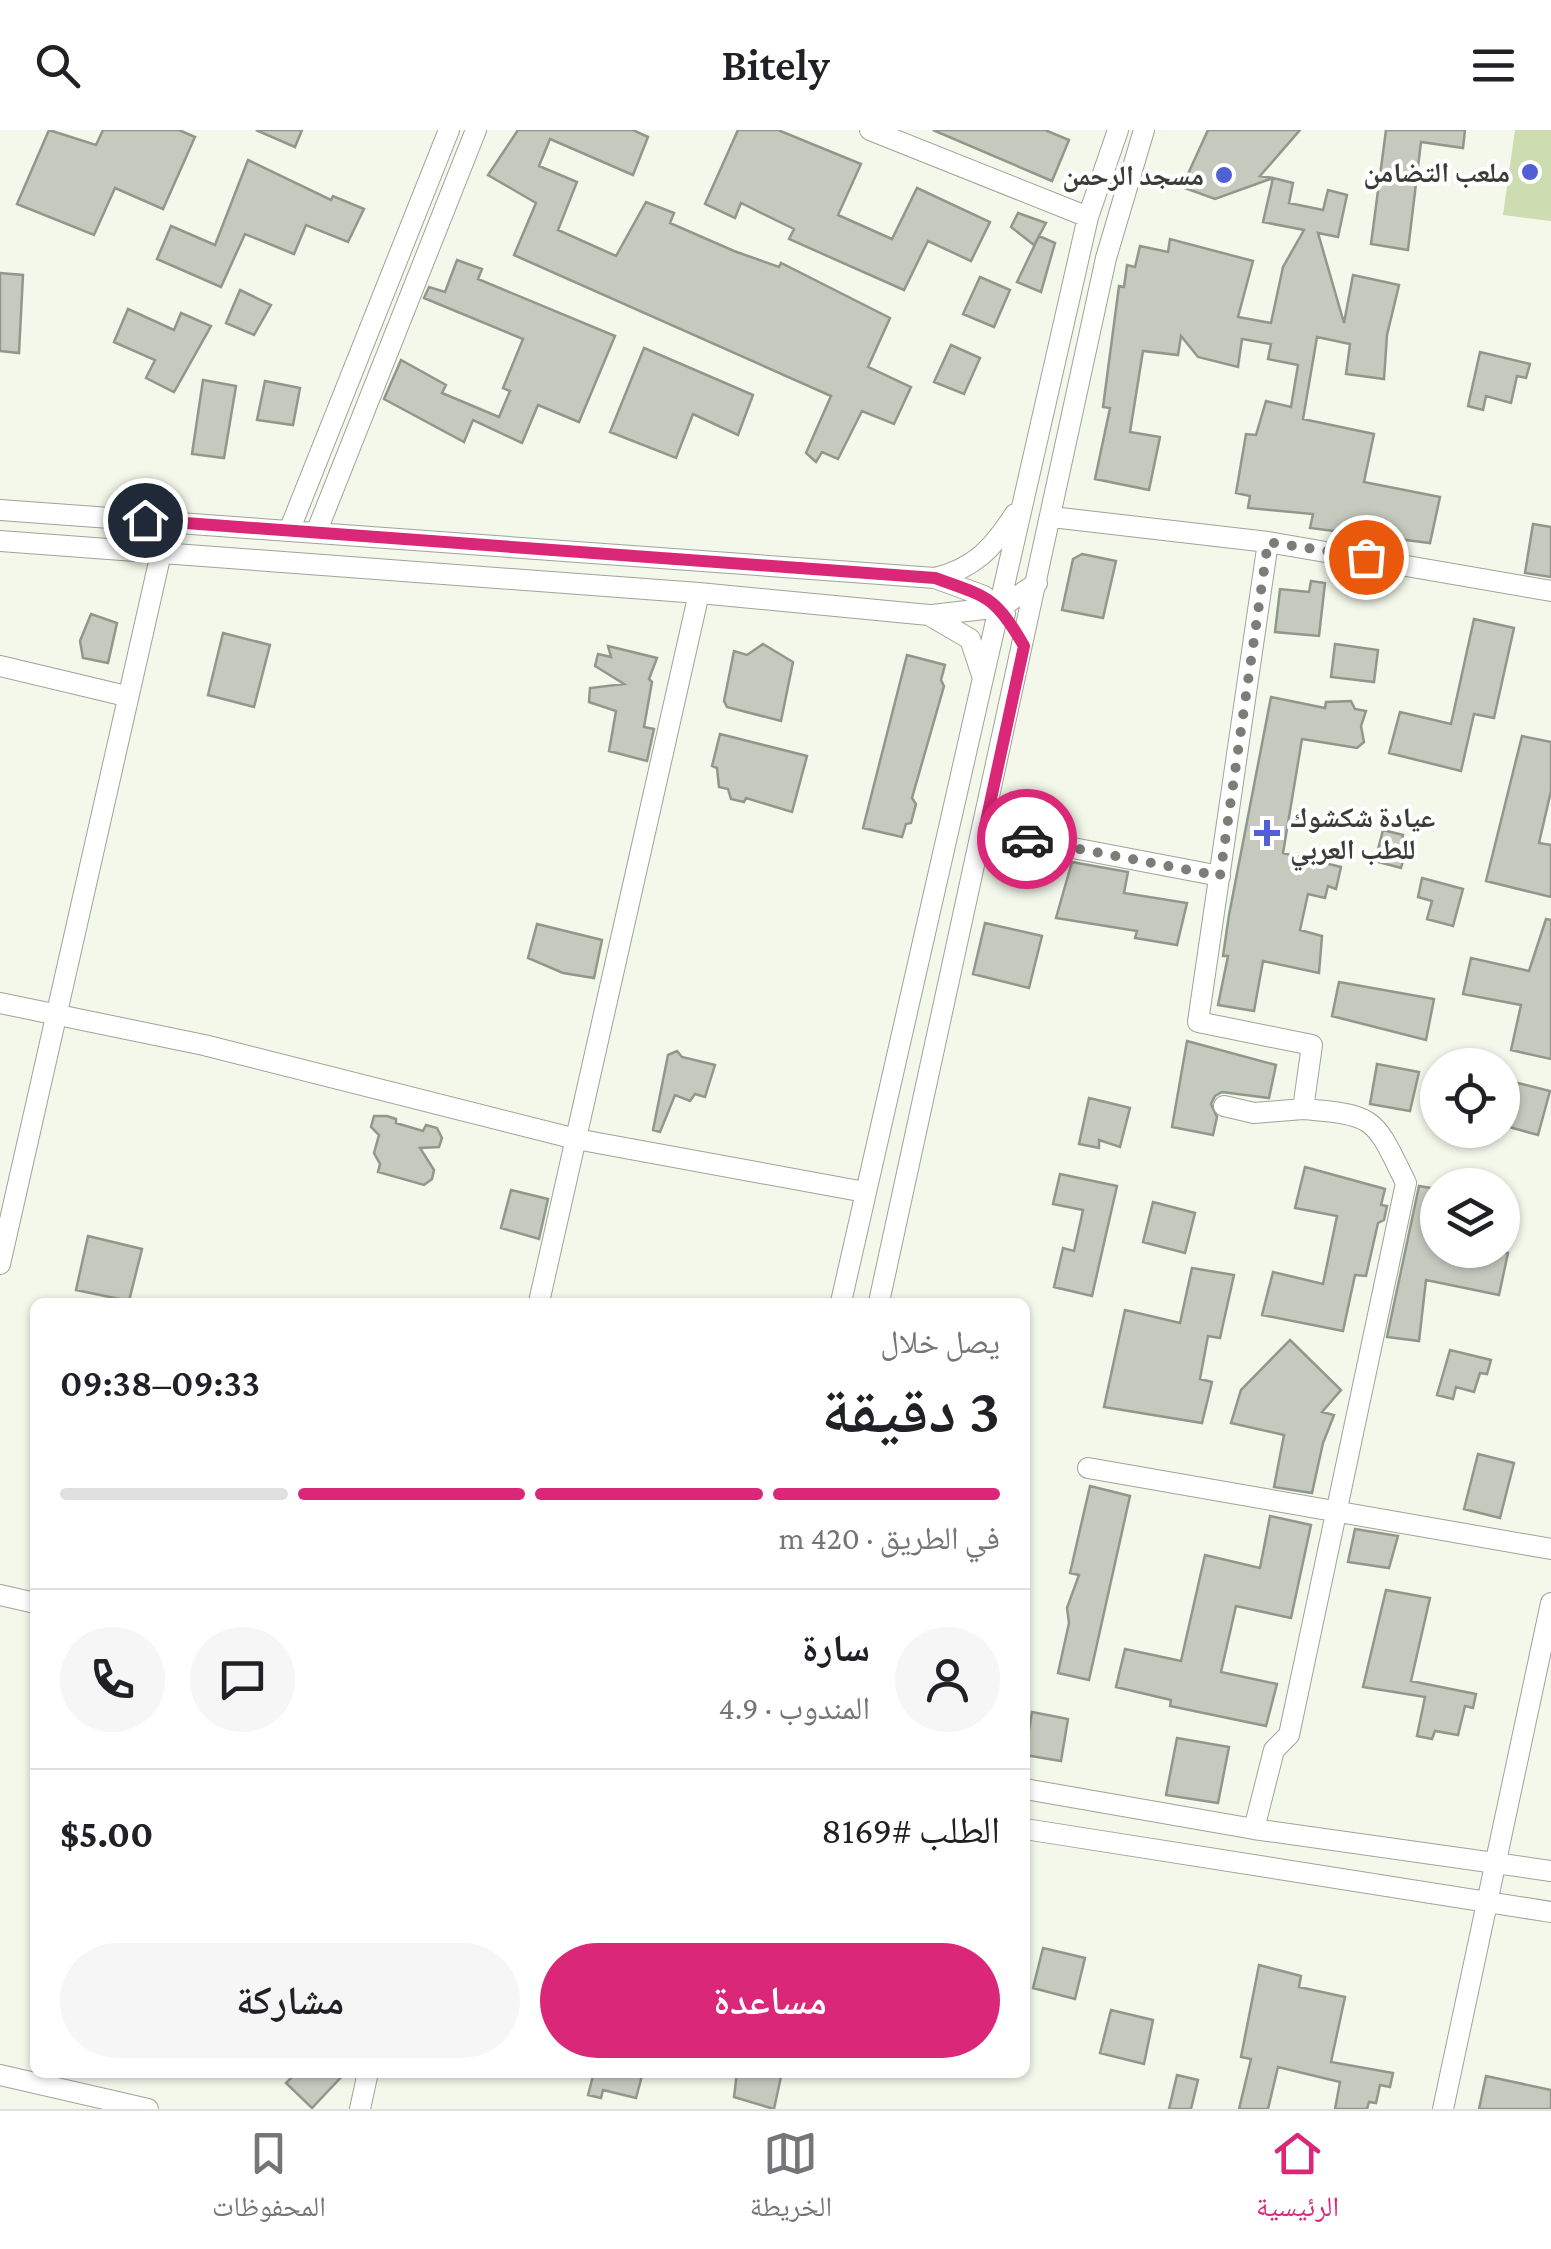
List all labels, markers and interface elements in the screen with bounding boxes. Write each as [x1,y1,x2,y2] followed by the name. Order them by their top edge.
[30,38,85,93] icon: search
[1466,38,1521,93] icon: menu
[721,40,830,90] text: Bitely
[1363,157,1510,190] place label: ملعب التضامن
[1062,160,1204,193] place label: مسجد الرحمن
[1519,161,1541,183] marker: ملعب التضامن
[1213,164,1235,186] marker: مسجد الرحمن
[103,478,188,563] pin
[118,493,173,548] icon: home
[1324,515,1409,600] pin
[1339,530,1394,585] icon: bag
[977,789,1077,889] courier
[1290,802,1435,871] place label: عيادة شكشوك للطب العربي
[1000,812,1055,867] icon: car
[1254,820,1280,846] marker: عيادة شكشوك للطب العربي
[1420,1048,1520,1268] map controls
[1420,1048,1520,1148] button: locate
[1420,1168,1520,1268] button: layers
[880,1324,1000,1360] text: يصل خلال
[60,1362,260,1404] text: 09:33–09:38
[821,1374,1000,1446] text: 3 دقيقة
[779,1520,1000,1556] text: في الطريق · 420 m
[60,1627,165,1732] button: phone
[190,1627,295,1732] button: chat
[802,1627,870,1669] text: سارة
[895,1627,1000,1732] button: person
[719,1690,870,1726] text: المندوب · 4.9
[821,1809,1000,1851] text: الطلب #8169
[60,1813,153,1855] text: $5.00
[60,1943,520,2058] button: مشاركة
[540,1943,1000,2058] button: مساعدة
[212,2126,326,2234] tab: المحفوظات
[750,2126,832,2234] tab: الخريطة
[1256,2126,1339,2234] tab: الرئيسية

